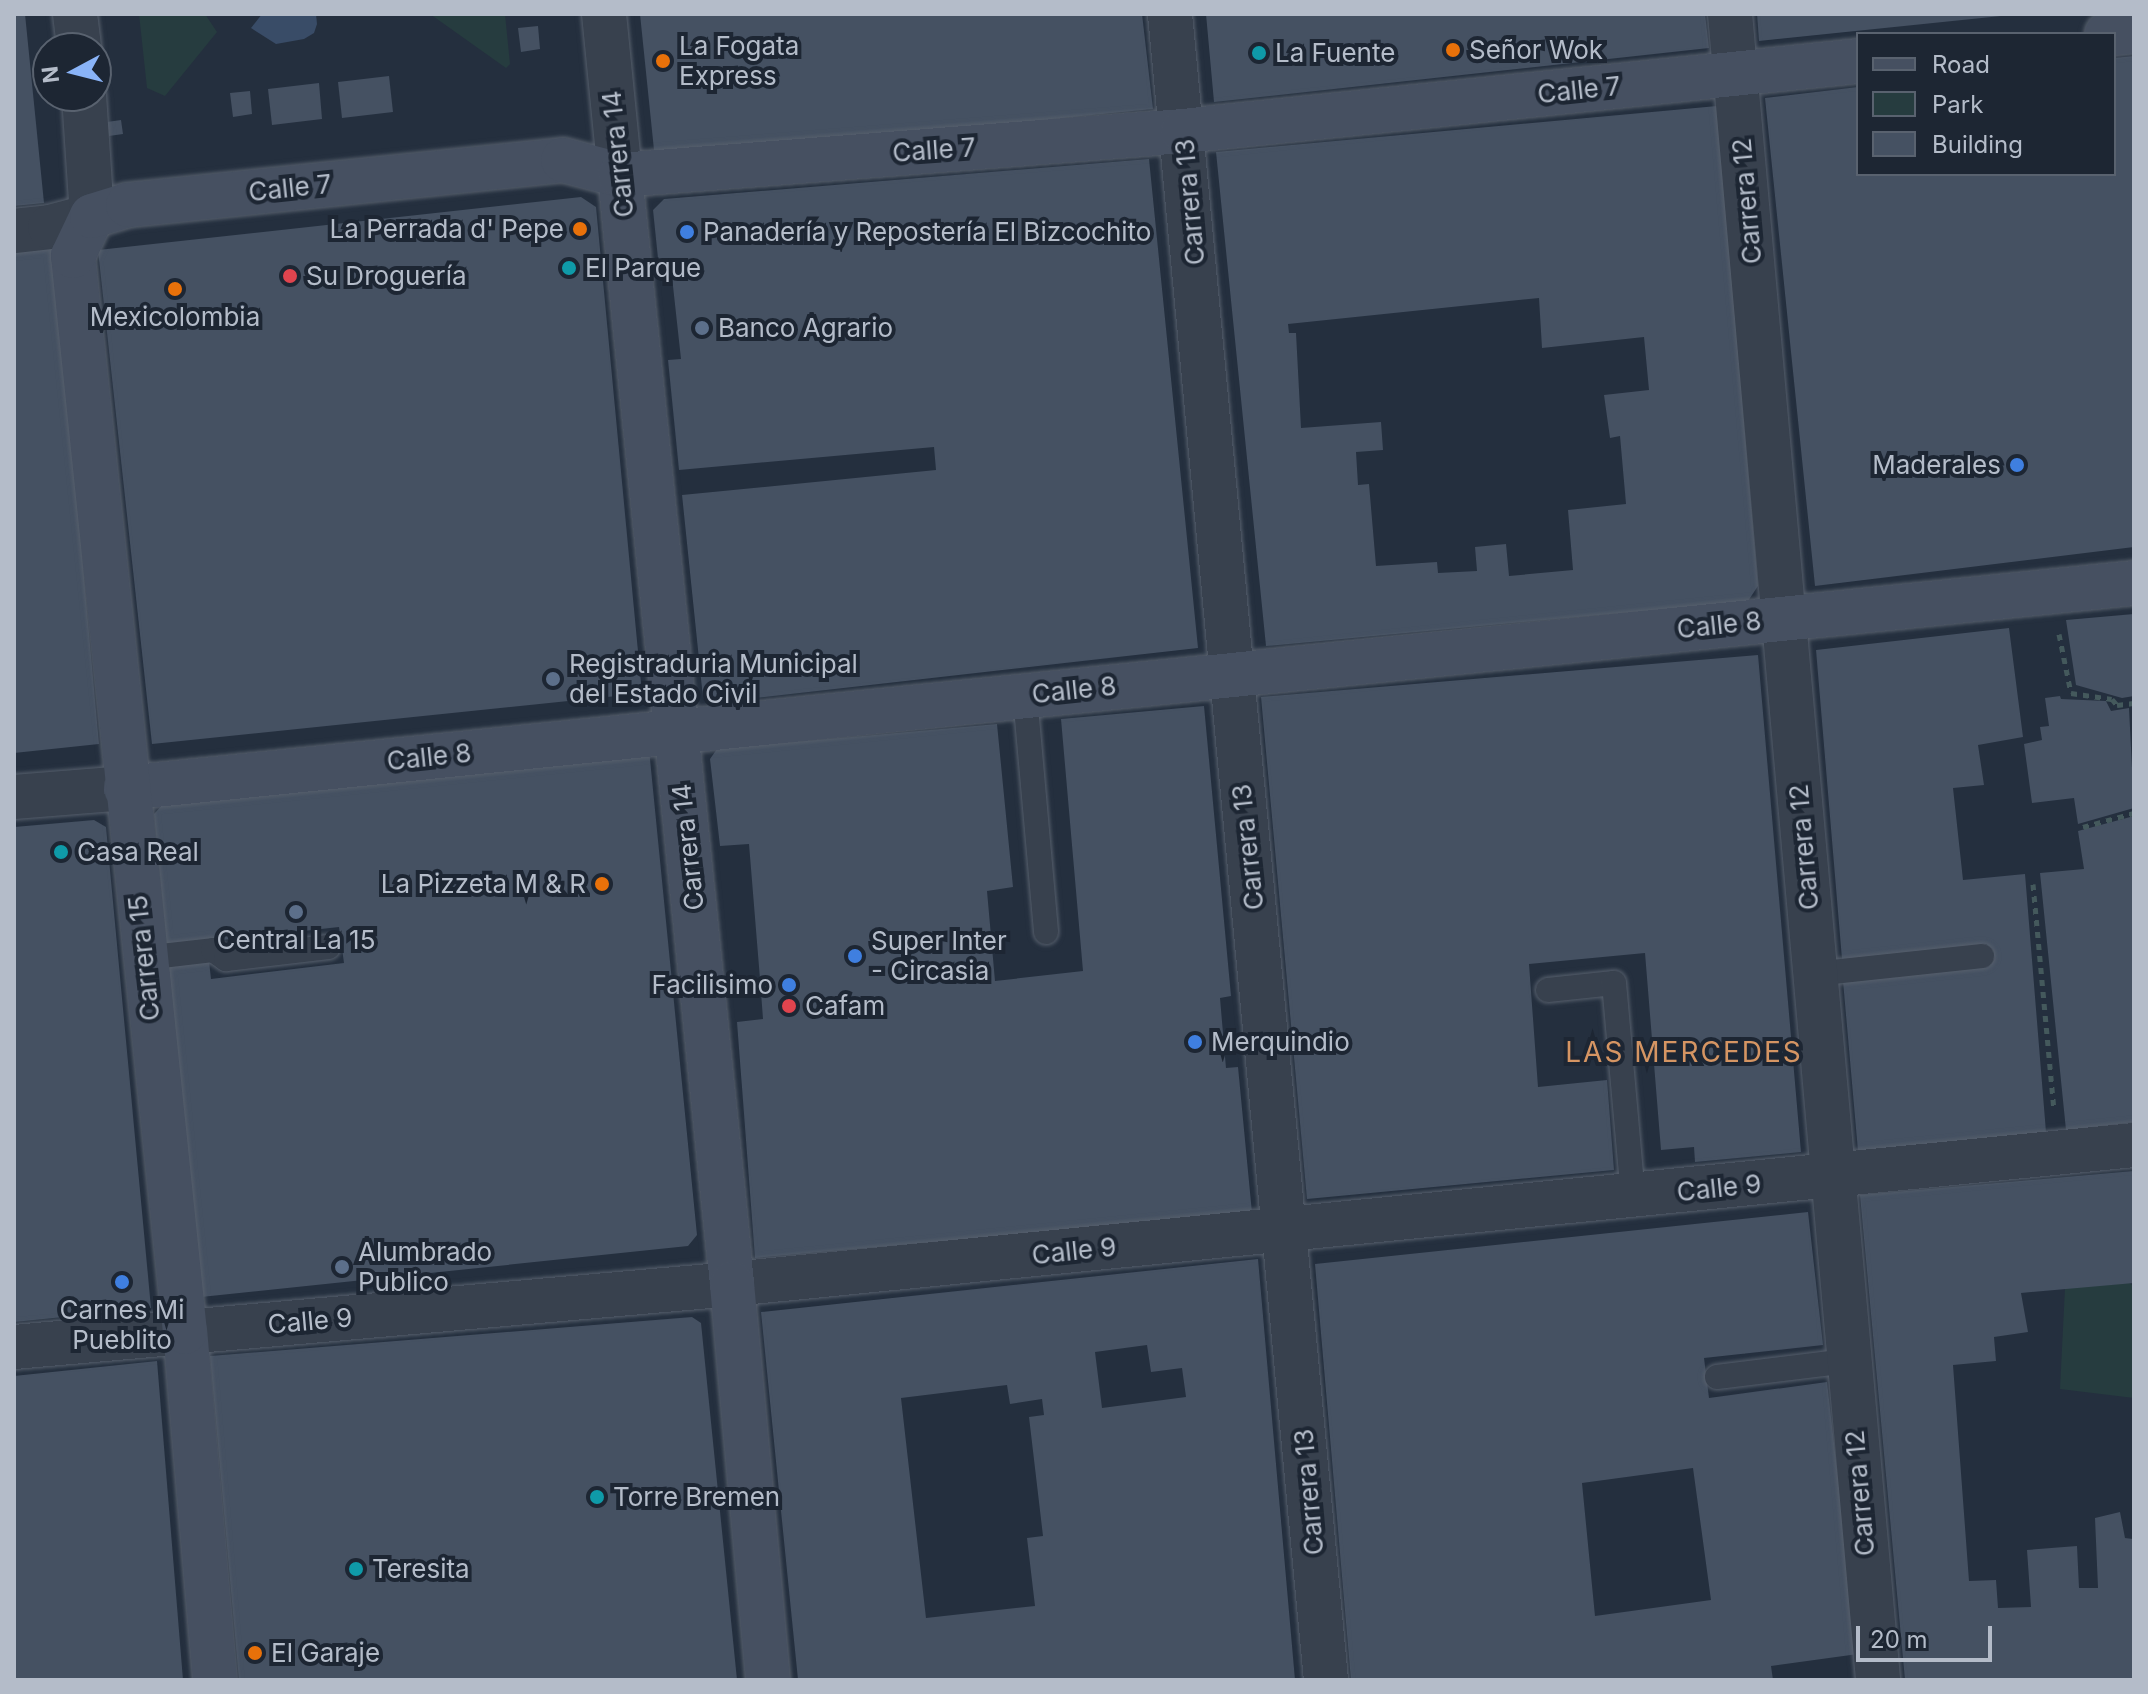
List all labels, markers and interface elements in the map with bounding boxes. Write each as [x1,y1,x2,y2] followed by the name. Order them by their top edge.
[679,30,799,92] place label: La Fogata Express
[32,32,112,112] north arrow
[1856,32,2116,176] legend
[1469,34,1603,66] place label: Señor Wok
[1275,37,1395,69] place label: La Fuente
[1444,41,1462,59] marker: Señor Wok
[1250,44,1268,62] marker: La Fuente
[1932,50,1990,79] text: Road
[654,52,672,70] marker: La Fogata Express
[36,65,64,85] text: N
[1536,70,1622,110] street label: Calle 7
[596,89,640,219] street label: Carrera 14
[1932,90,1983,119] text: Park
[1932,130,2023,159] text: Building
[891,132,977,168] street label: Calle 7
[1726,137,1768,265] street label: Carrera 12
[1169,138,1211,266] street label: Carrera 13
[247,168,333,208] street label: Calle 7
[330,213,564,245] place label: La Perrada d' Pepe
[703,216,1151,248] place label: Panadería y Repostería El Bizcochito
[571,220,589,238] marker: La Perrada d' Pepe
[678,223,696,241] marker: Panadería y Repostería El Bizcochito
[585,252,701,284] place label: El Parque
[560,259,578,277] marker: El Parque
[306,260,467,292] place label: Su Droguería
[281,267,299,285] marker: Su Droguería
[166,280,184,298] marker: Mexicolombia
[90,301,260,333] place label: Mexicolombia
[718,312,893,344] place label: Banco Agrario
[693,319,711,337] marker: Banco Agrario
[1872,449,2001,481] place label: Maderales
[2008,456,2026,474] marker: Maderales
[1675,605,1763,645] street label: Calle 8
[569,648,858,710] place label: Registraduria Municipal del Estado Civil
[544,670,562,688] marker: Registraduria Municipal del Estado Civil
[1030,670,1118,710] street label: Calle 8
[385,737,473,777] street label: Calle 8
[666,782,710,912] street label: Carrera 14
[1226,782,1270,912] street label: Carrera 13
[1783,783,1825,911] street label: Carrera 12
[77,836,199,868] place label: Casa Real
[52,843,70,861] marker: Casa Real
[381,868,586,900] place label: La Pizzeta M & R
[593,875,611,893] marker: La Pizzeta M & R
[122,894,166,1022] street label: Carrera 15
[287,903,305,921] marker: Central La 15
[216,924,376,956] place label: Central La 15
[871,925,1007,986] place label: Super Inter - Circasia
[846,947,864,965] marker: Super Inter - Circasia
[652,969,773,1001] place label: Facilisimo
[780,976,798,994] marker: Facilisimo
[805,990,885,1022] place label: Cafam
[780,997,798,1015] marker: Cafam
[1211,1026,1350,1058] place label: Merquindio
[1186,1033,1204,1051] marker: Merquindio
[1565,1035,1803,1069] district label: LAS MERCEDES
[1675,1168,1763,1208] street label: Calle 9
[1030,1231,1118,1271] street label: Calle 9
[358,1236,492,1298] place label: Alumbrado Publico
[333,1258,351,1276] marker: Alumbrado Publico
[113,1273,131,1291] marker: Carnes Mi Pueblito
[59,1294,185,1356] place label: Carnes Mi Pueblito
[266,1302,354,1340] street label: Calle 9
[1288,1428,1330,1556] street label: Carrera 13
[1839,1429,1881,1557] street label: Carrera 12
[613,1481,780,1513] place label: Torre Bremen
[588,1488,606,1506] marker: Torre Bremen
[372,1553,470,1585] place label: Teresita
[347,1560,365,1578] marker: Teresita
[1860,1610,1996,1660] scale bar
[1870,1625,1928,1654] text: 20 m
[271,1637,380,1669] place label: El Garaje
[246,1644,264,1662] marker: El Garaje

